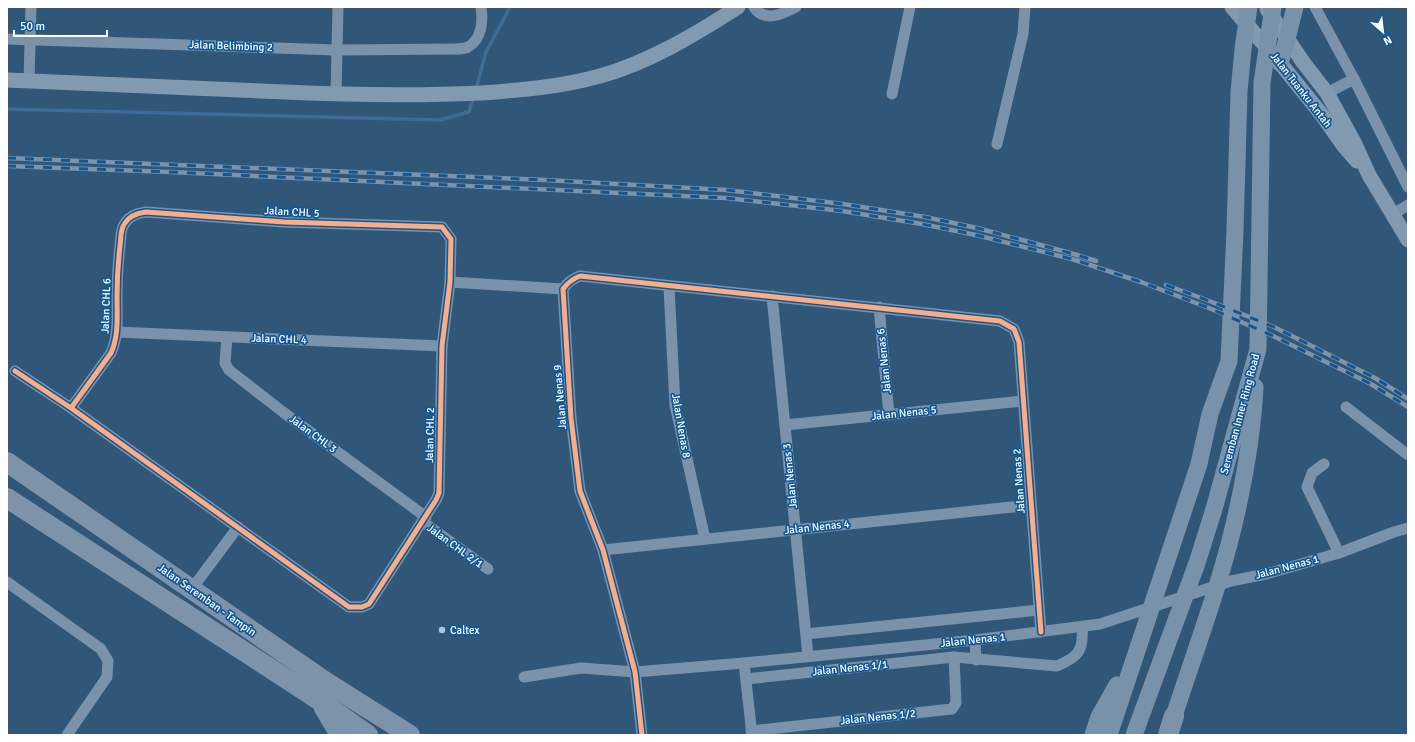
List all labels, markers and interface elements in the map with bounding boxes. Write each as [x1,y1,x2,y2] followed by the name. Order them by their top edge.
[14,12,107,38] scale bar
[1363,12,1403,52] north arrow
[20,19,45,34] text: 50 m
[1381,33,1394,48] text: N
[189,38,273,54] street label: Jalan Belimbing 2
[1268,50,1334,130] street label: Jalan Tuanku Antah
[264,204,320,220] street label: Jalan CHL 5
[99,278,113,334] street label: Jalan CHL 6
[874,328,894,394] street label: Jalan Nenas 6
[251,332,307,346] street label: Jalan CHL 4
[1218,352,1262,476] street label: Seremban Inner Ring Road
[551,364,569,430] street label: Jalan Nenas 9
[669,393,693,459] street label: Jalan Nenas 8
[871,403,937,423] street label: Jalan Nenas 5
[423,407,437,463] street label: Jalan CHL 2
[287,412,339,456] street label: Jalan CHL 3
[780,443,800,509] street label: Jalan Nenas 3
[1010,448,1028,514] street label: Jalan Nenas 2
[784,517,850,537] street label: Jalan Nenas 4
[424,521,486,571] street label: Jalan CHL 2/1
[1254,552,1320,582] street label: Jalan Nenas 1
[155,561,259,639] street label: Jalan Seremban - Tampin
[450,624,480,637] place label: Caltex
[437,625,447,635] marker: Caltex
[940,630,1006,650] street label: Jalan Nenas 1
[812,658,888,678] street label: Jalan Nenas 1/1
[840,707,916,727] street label: Jalan Nenas 1/2

